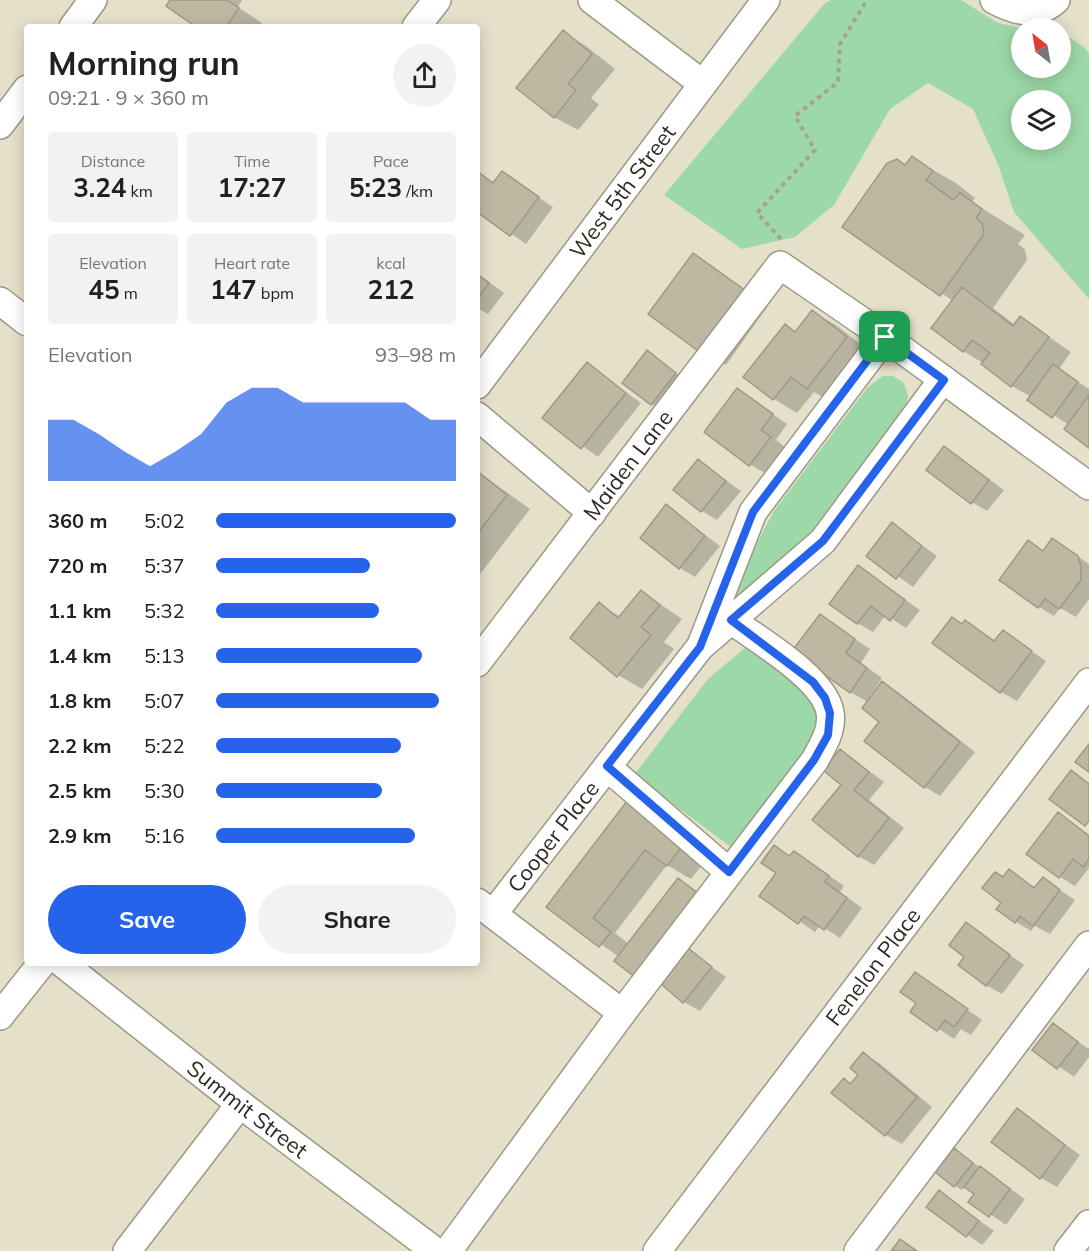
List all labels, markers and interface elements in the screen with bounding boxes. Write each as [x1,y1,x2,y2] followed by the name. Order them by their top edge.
[1011,18,1071,78] north arrow
[1011,18,1071,150] map controls
[48,42,240,83] text: Morning run
[393,44,456,107] button: share
[48,85,209,110] text: 09:21 · 9 × 360 m
[1011,90,1071,150] button: layers
[563,119,682,264] street label: West 5th Street
[81,151,145,171] text: Distance
[234,151,270,171] text: Time
[373,151,409,171] text: Pace
[73,171,126,204] text: 3.24
[218,171,286,204] text: 17:27
[349,171,402,204] text: 5:23
[126,181,153,201] text: km
[402,181,433,201] text: /km
[79,253,147,273] text: Elevation
[214,253,290,273] text: Heart rate
[376,253,406,273] text: kcal
[88,273,119,306] text: 45
[210,273,257,306] text: 147
[368,273,414,306] text: 212
[119,283,138,303] text: m
[257,283,294,303] text: bpm
[859,311,910,362] pin
[868,320,901,353] icon: arrive
[48,342,133,367] text: Elevation
[375,342,456,367] text: 93–98 m
[577,404,679,526] street label: Maiden Lane
[48,508,107,533] text: 360 m
[144,508,185,533] text: 5:02
[48,553,107,578] text: 720 m
[144,553,185,578] text: 5:37
[48,598,111,623] text: 1.1 km
[144,598,185,623] text: 5:32
[48,643,111,668] text: 1.4 km
[144,643,185,668] text: 5:13
[48,688,111,713] text: 1.8 km
[144,688,185,713] text: 5:07
[48,733,111,758] text: 2.2 km
[144,733,185,758] text: 5:22
[501,775,605,898] street label: Cooper Place
[48,778,111,803] text: 2.5 km
[144,778,185,803] text: 5:30
[48,823,111,848] text: 2.9 km
[144,823,185,848] text: 5:16
[48,885,246,954] button: Save
[258,885,456,954] button: Share
[819,902,927,1031] street label: Fenelon Place
[182,1054,314,1164] street label: Summit Street

